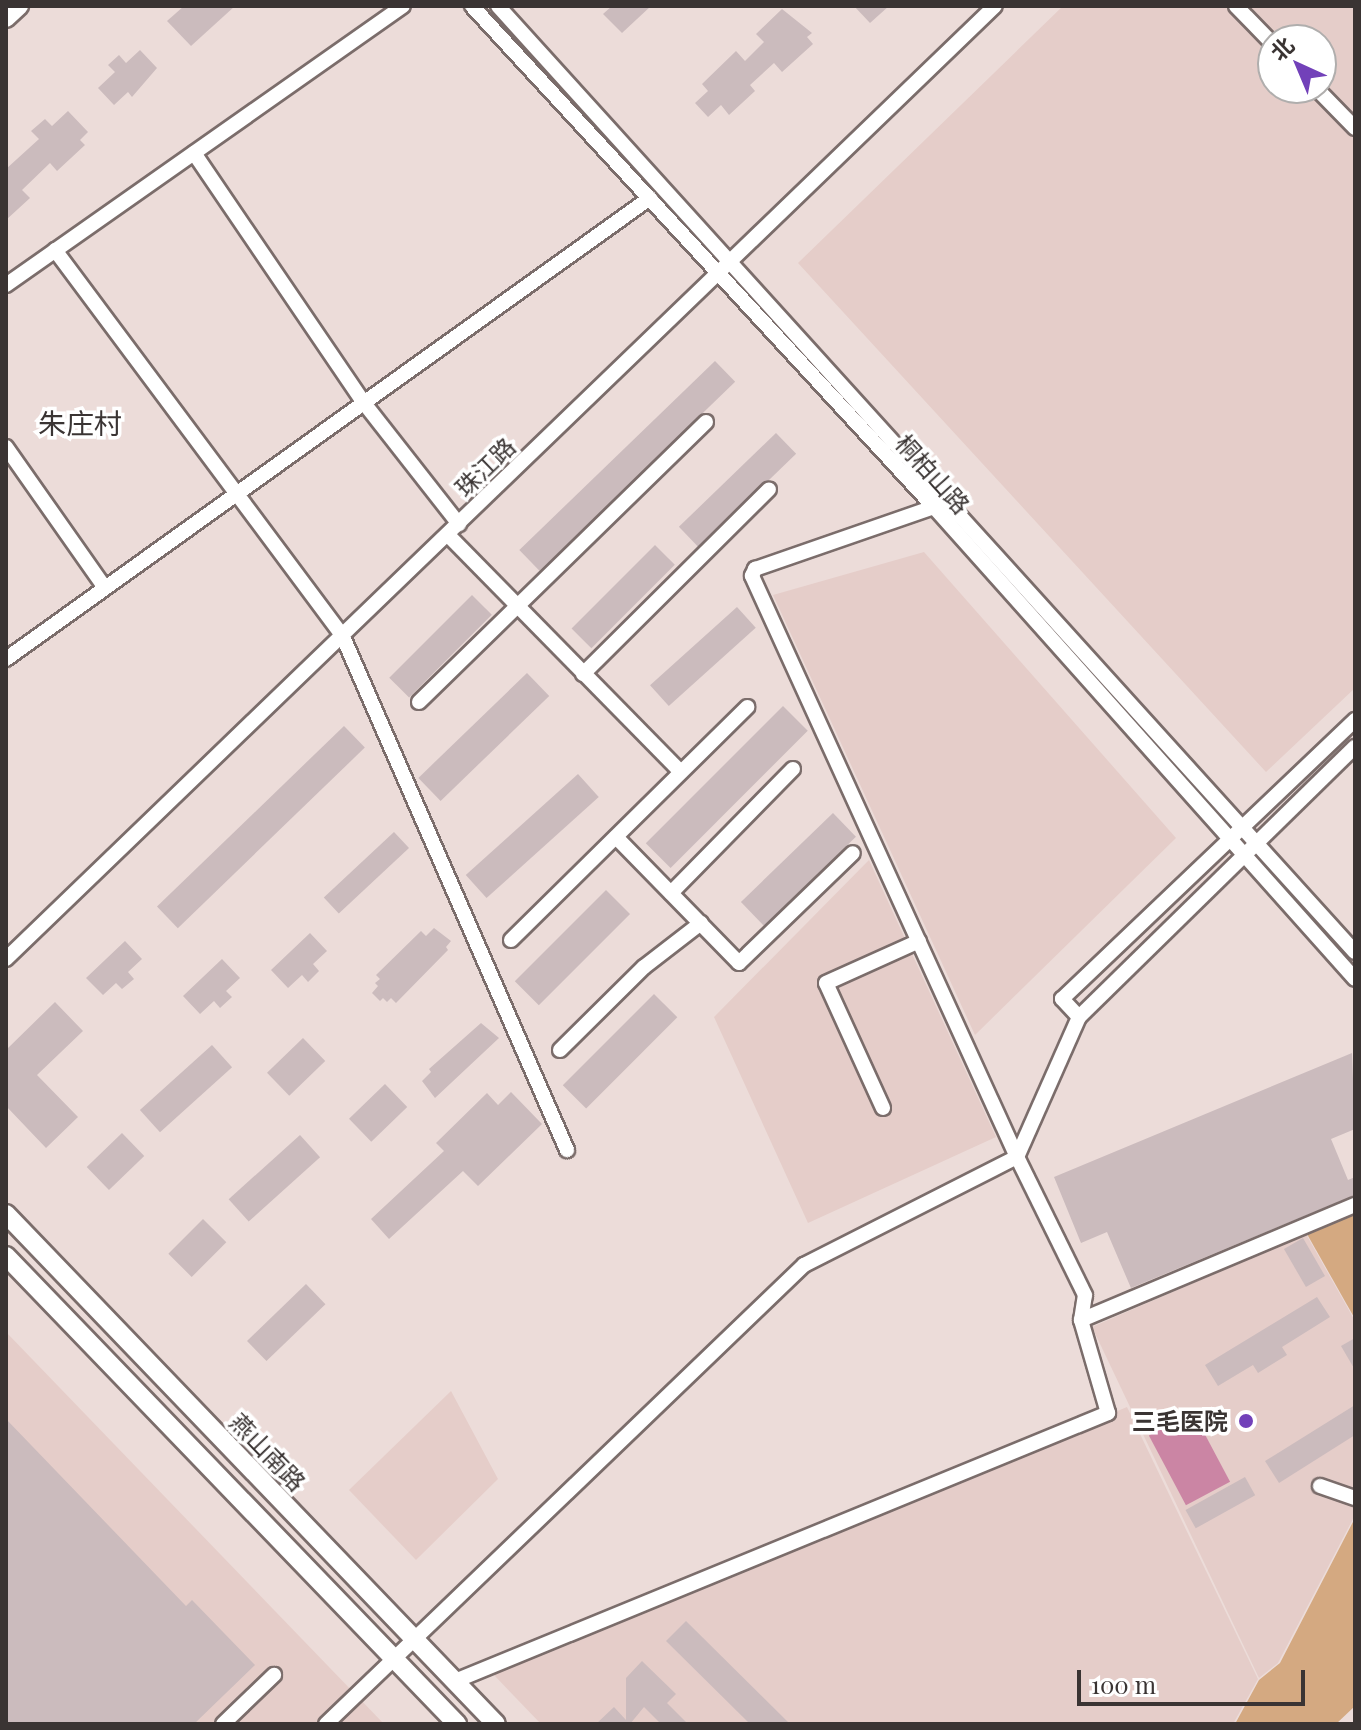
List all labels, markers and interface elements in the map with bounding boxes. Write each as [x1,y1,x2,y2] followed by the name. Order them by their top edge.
[1257,24,1337,104] north arrow
[1263,30,1300,67] text: 北
[38,406,122,440] district label: 朱庄村
[890,429,976,519] street label: 桐柏山路
[449,432,521,502] street label: 珠江路
[224,1407,312,1497] street label: 燕山南路
[1132,1407,1228,1435] place label: 三毛医院
[1235,1410,1257,1432] marker: 三毛医院
[1081,1654,1309,1704] scale bar
[1091,1668,1156,1700] text: 100 m

